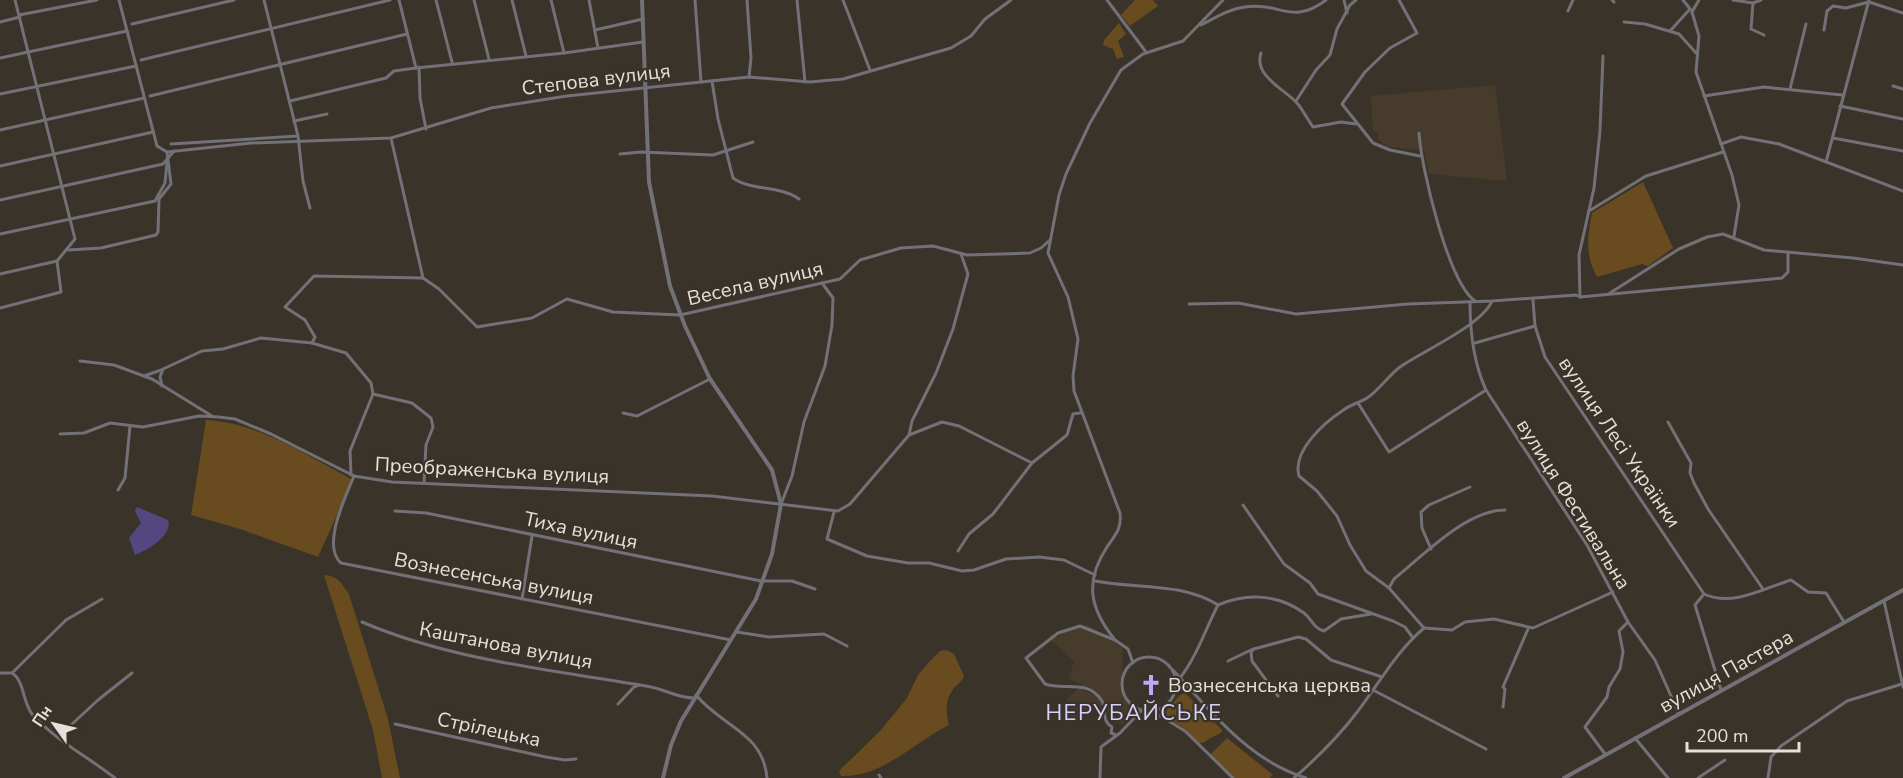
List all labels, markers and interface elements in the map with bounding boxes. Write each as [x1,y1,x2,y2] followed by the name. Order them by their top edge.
[520,57,672,102] street label: Степова вулиця
[684,255,826,312] street label: Весела вулиця
[1552,352,1687,533] street label: вулиця Лесі Українки
[1510,414,1637,595] street label: вулиця Фестивальна
[374,451,610,490] street label: Преображенська вулиця
[522,505,640,556] street label: Тиха вулиця
[392,546,596,611] street label: Вознесенська вулиця
[417,615,595,676] street label: Каштанова вулиця
[1654,623,1798,719] street label: вулиця Пастера
[1168,672,1371,699] place label: Вознесенська церква
[1139,673,1163,697] church icon: Вознесенська церква
[24,694,84,754] north arrow
[1045,698,1223,728] district label: НЕРУБАЙСЬКЕ
[27,701,58,731] text: Пн
[435,705,543,754] street label: Стрілецька
[1687,715,1800,753] scale bar
[1696,724,1748,748] text: 200 m

